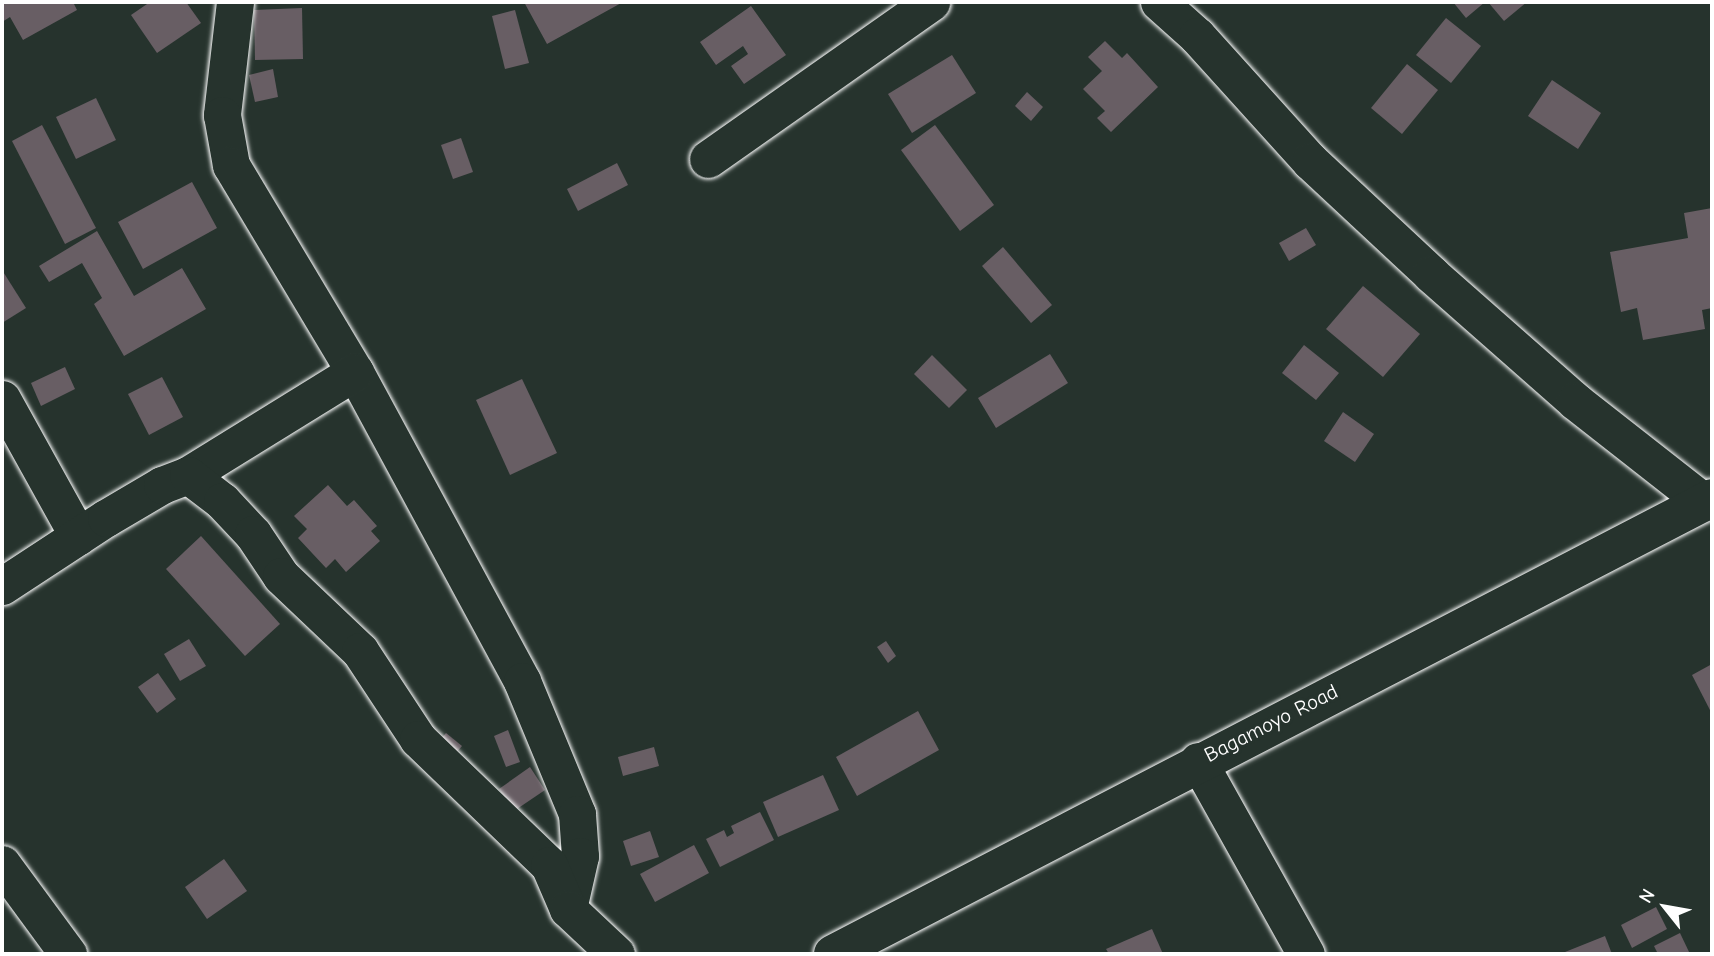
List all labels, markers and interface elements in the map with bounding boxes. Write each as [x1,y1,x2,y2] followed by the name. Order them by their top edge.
[1200,678,1342,768] street label: Bagamoyo Road
[1630,872,1700,942] north arrow
[1634,885,1660,907] text: N

